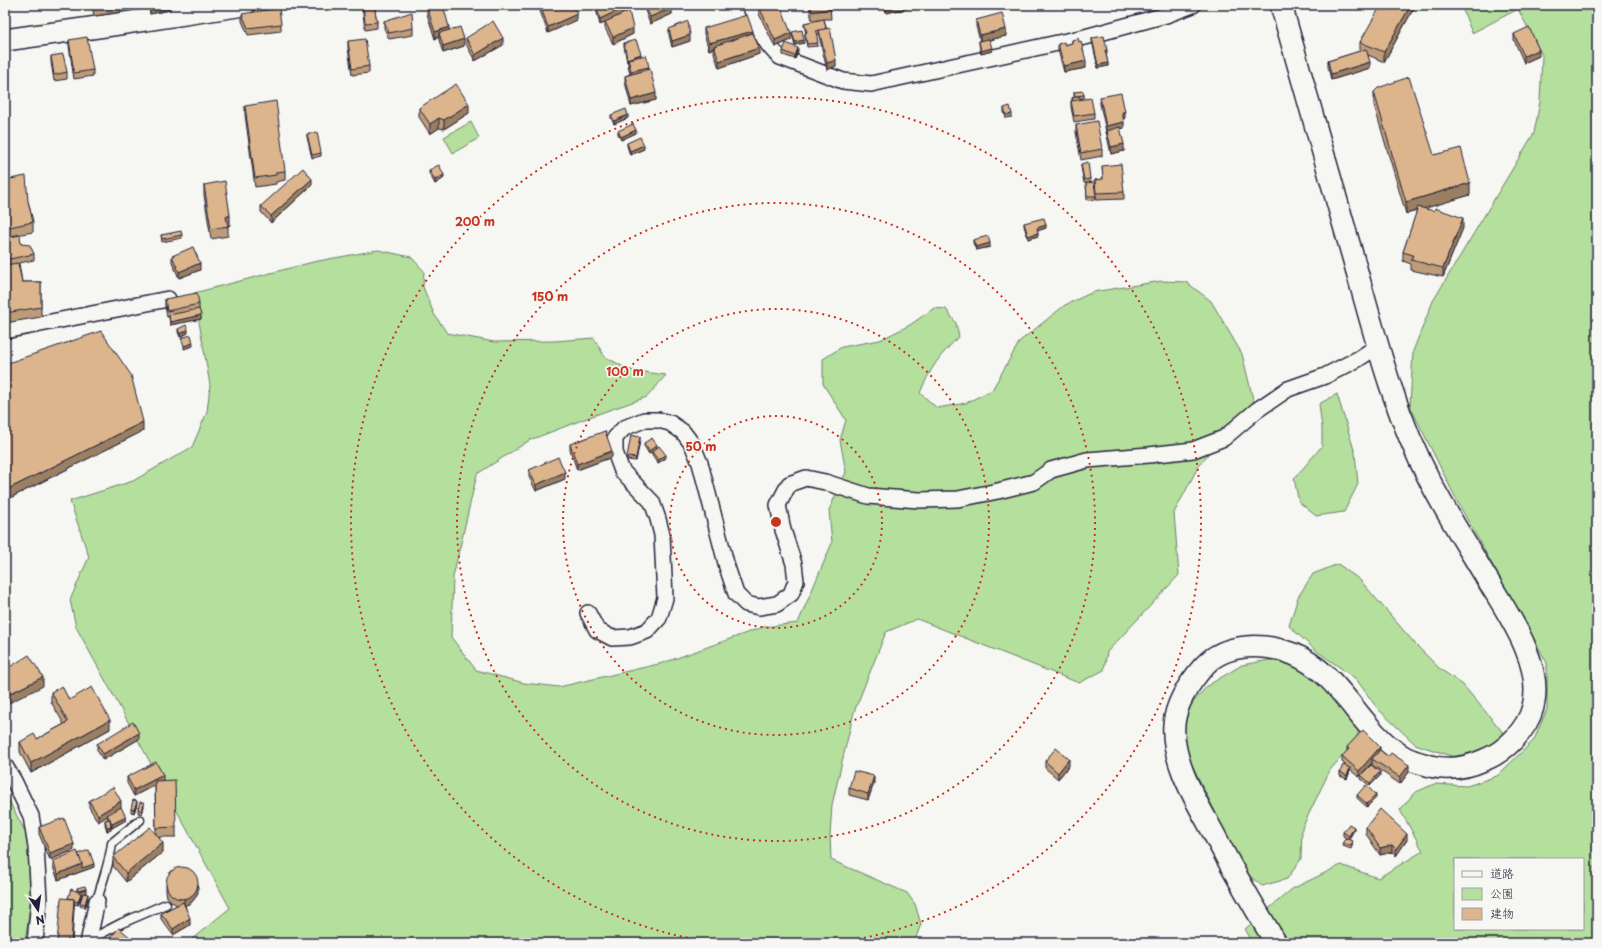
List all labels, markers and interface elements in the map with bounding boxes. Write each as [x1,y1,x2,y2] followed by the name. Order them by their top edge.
[455,212,495,230] text: 200 m
[532,287,568,305] text: 150 m
[606,362,644,380] text: 100 m
[685,437,717,455] text: 50 m
[769,515,783,529] centre of rings
[1454,858,1584,930] legend
[1490,864,1514,882] text: 道路
[1490,884,1514,902] text: 公園
[18,890,58,930] north arrow
[1490,904,1514,922] text: 建物
[34,911,47,930] text: N

